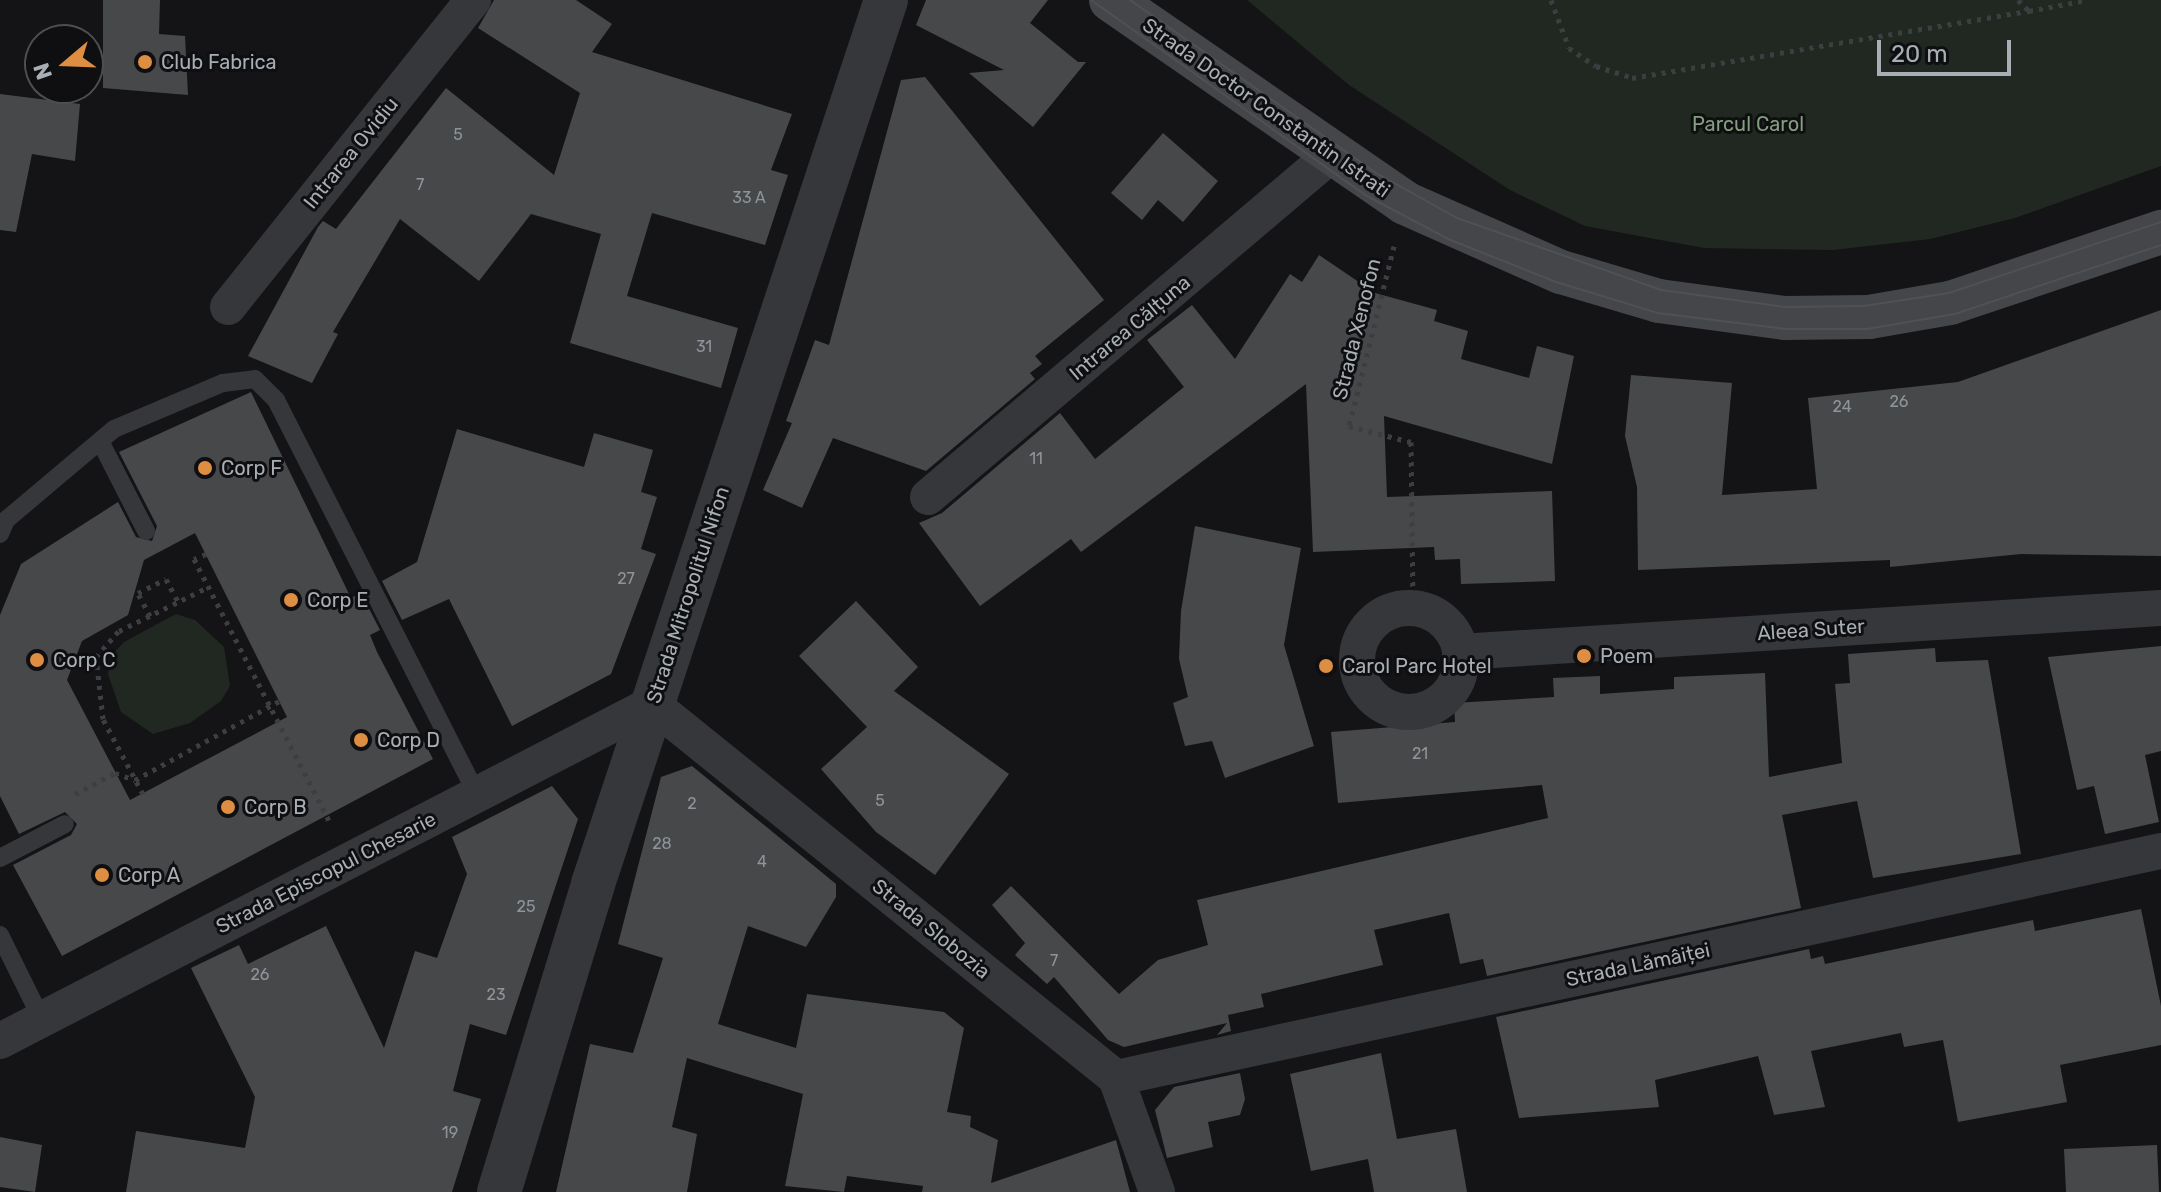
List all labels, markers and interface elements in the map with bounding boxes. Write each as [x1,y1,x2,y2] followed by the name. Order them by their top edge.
[1138,13,1394,203] street label: Strada Doctor Constantin Istrati
[24,24,104,104] north arrow
[1881,24,2015,74] scale bar
[1891,40,1948,68] text: 20 m
[161,50,277,74] place label: Club Fabrica
[136,53,154,71] marker: Club Fabrica
[27,59,58,83] text: N
[299,92,403,214] street label: Intrarea Ovidiu
[1692,112,1804,136] park label: Parcul Carol
[453,125,463,145] house number: 5
[416,175,424,195] house number: 7
[732,188,766,208] house number: 33 A
[1328,256,1386,402] street label: Strada Xenofon
[1065,270,1195,386] street label: Intrarea Călțuna
[696,337,712,357] house number: 31
[1889,392,1909,412] house number: 26
[1832,397,1852,417] house number: 24
[1029,449,1043,469] house number: 11
[221,456,282,480] place label: Corp F
[196,459,214,477] marker: Corp F
[642,484,734,706] street label: Strada Mitropolitul Nifon
[617,569,635,589] house number: 27
[307,588,368,612] place label: Corp E
[282,591,300,609] marker: Corp E
[1756,614,1866,646] street label: Aleea Suter
[1600,644,1653,668] place label: Poem
[1575,647,1593,665] marker: Poem
[53,648,116,672] place label: Corp C
[28,651,46,669] marker: Corp C
[1342,654,1492,678] place label: Carol Parc Hotel
[1317,657,1335,675] marker: Carol Parc Hotel
[377,728,440,752] place label: Corp D
[352,731,370,749] marker: Corp D
[1412,744,1428,764] house number: 21
[875,791,885,811] house number: 5
[687,794,697,814] house number: 2
[244,795,307,819] place label: Corp B
[219,798,237,816] marker: Corp B
[212,807,440,939] street label: Strada Episcopul Chesarie
[652,834,672,854] house number: 28
[757,852,767,872] house number: 4
[118,863,181,887] place label: Corp A
[93,866,111,884] marker: Corp A
[867,874,995,984] street label: Strada Slobozia
[517,897,535,917] house number: 25
[1564,938,1712,992] street label: Strada Lămâiței
[1050,951,1058,971] house number: 7
[250,965,270,985] house number: 26
[486,985,506,1005] house number: 23
[442,1123,458,1143] house number: 19

